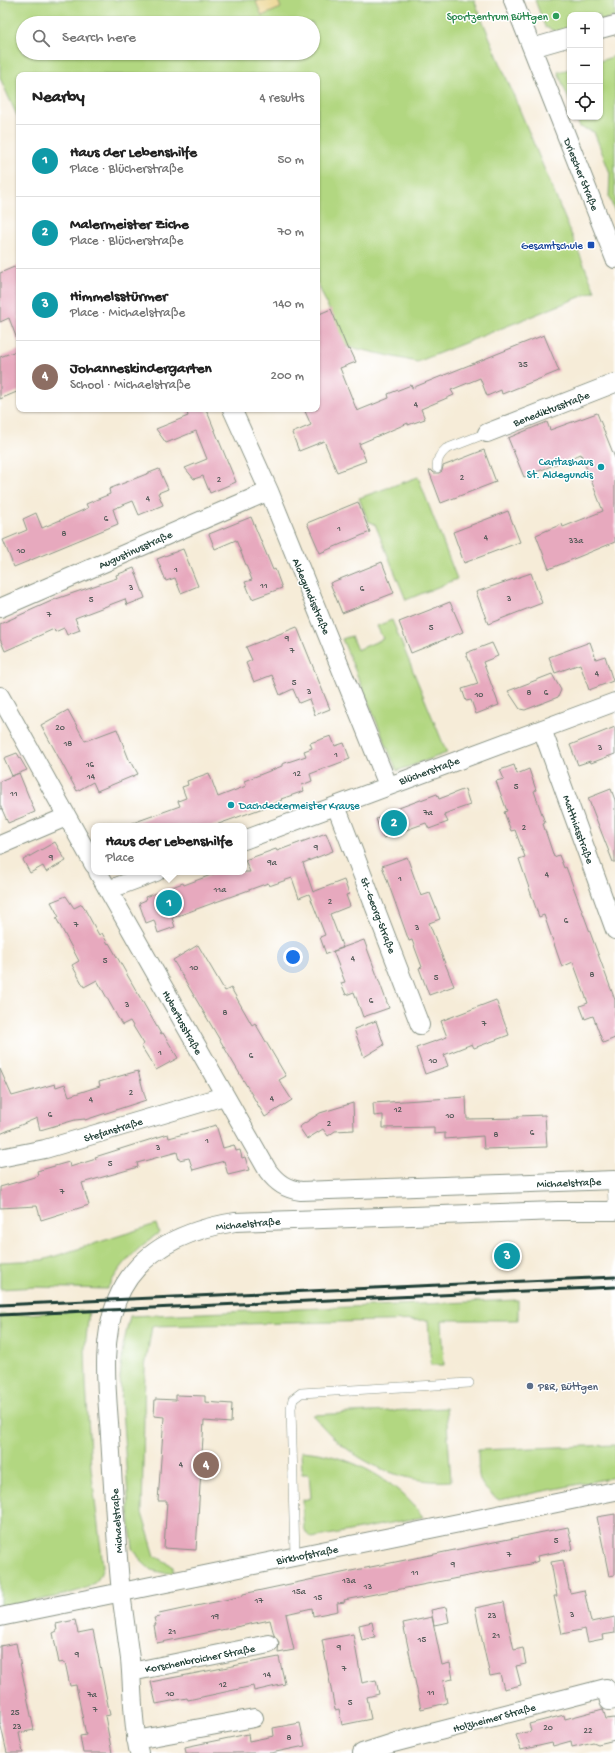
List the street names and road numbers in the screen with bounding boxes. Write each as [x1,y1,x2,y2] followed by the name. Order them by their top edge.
[560,136,600,213] street label: Driescher Straße
[511,390,592,430] street label: Benediktusstraße
[97,529,175,572] street label: Augustinusstraße
[289,557,332,637] street label: Aldegundisstraße
[397,755,462,789] street label: Blücherstraße
[559,794,595,866] street label: Matthiasstraße
[357,876,397,956] street label: St.-Georg-Straße
[159,989,204,1057] street label: Hubertusstraße
[82,1115,145,1146] street label: Stefanstraße
[536,1177,602,1191] street label: Michaelstraße
[215,1216,281,1234] street label: Michaelstraße
[110,1488,126,1554] street label: Michaelstraße
[274,1543,340,1568] street label: Birkhofstraße
[144,1643,257,1677] street label: Korschenbroicher Straße
[452,1702,538,1736] street label: Holzheimer Straße

